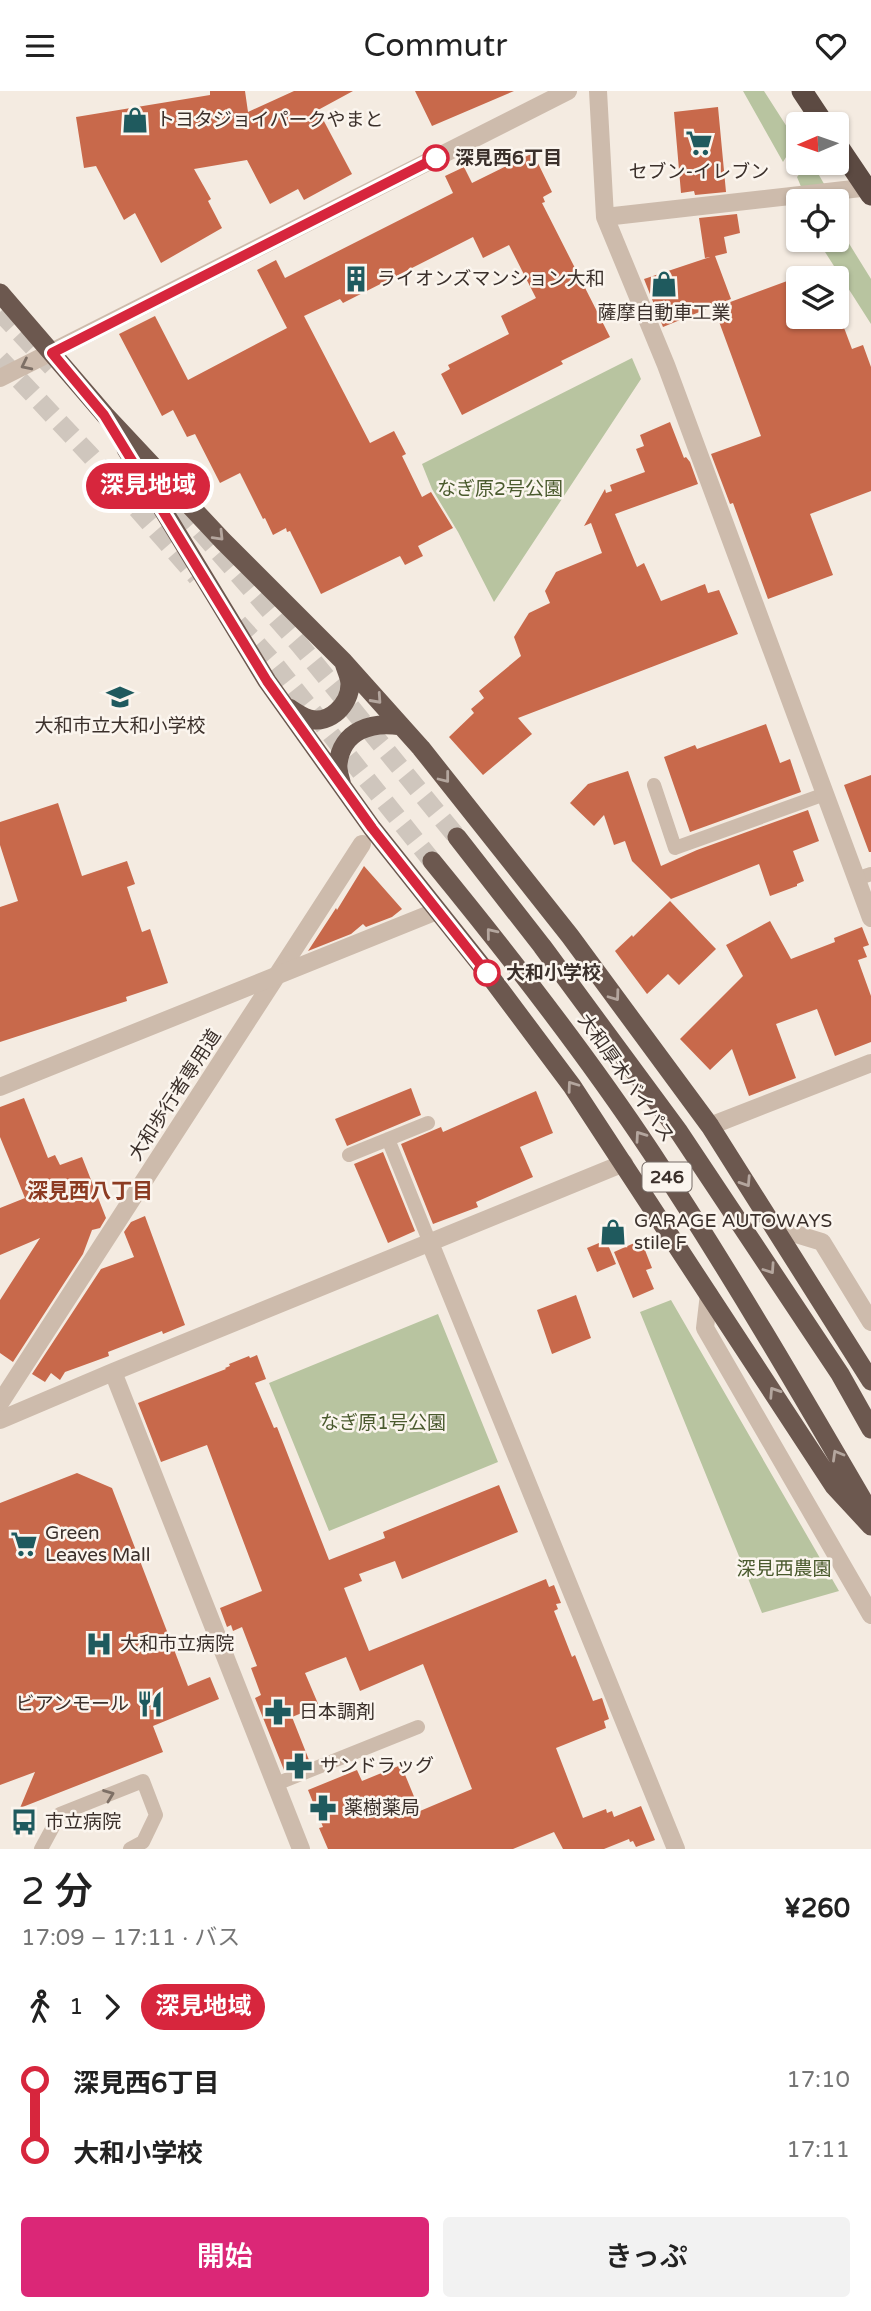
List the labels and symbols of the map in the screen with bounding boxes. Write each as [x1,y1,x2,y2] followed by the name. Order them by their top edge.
[120,105,150,135] shop icon: トヨタジョイパークやまと
[156,109,384,131] place label: トヨタジョイパークやまと
[786,112,849,175] north arrow
[684,128,714,158] supermarket icon: セブン-イレブン
[423,145,449,171] marker: 深見西6丁目
[455,147,562,169] place label: 深見西6丁目
[629,161,769,183] place label: セブン-イレブン
[341,264,371,294] building icon: ライオンズマンション大和
[377,268,605,290] place label: ライオンズマンション大和
[649,269,679,299] shop icon: 薩摩自動車工業
[597,302,731,324] place label: 薩摩自動車工業
[21,357,33,371] one-way arrow
[99,463,197,509] line badge: 深見地域
[437,478,563,500] park label: なぎ原2号公園
[210,528,223,541] one-way arrow
[105,682,135,712] school or university icon: 大和市立大和小学校
[369,691,381,704] one-way arrow
[34,715,206,737] place label: 大和市立大和小学校
[437,770,449,783] one-way arrow
[487,929,499,942] one-way arrow
[474,960,500,986] marker: 大和小学校
[506,962,601,984] place label: 大和小学校
[606,988,619,1001] one-way arrow
[574,1010,678,1146] street label: 大和厚木バイパス
[124,1025,226,1165] street label: 大和歩行者専用道
[568,1081,580,1094] one-way arrow
[636,1131,648,1144] one-way arrow
[642,1163,692,1191] road number: 246
[738,1174,751,1187] one-way arrow
[27,1179,153,1204] district label: 深見西八丁目
[634,1210,832,1254] place label: GARAGE AUTOWAYS stile F
[598,1217,628,1247] shop icon: GARAGE AUTOWAYS stile F
[762,1261,774,1274] one-way arrow
[769,1387,782,1400] one-way arrow
[320,1412,446,1434] park label: なぎ原1号公園
[832,1449,845,1462] one-way arrow
[45,1522,150,1566] place label: Green Leaves Mall
[9,1529,39,1559] supermarket icon: Green Leaves Mall
[736,1558,832,1580] park label: 深見西農園
[84,1629,114,1659] hospital icon: 大和市立病院
[120,1633,234,1655] place label: 大和市立病院
[135,1689,165,1719] restaurant icon: ビアンモール
[16,1693,129,1715] place label: ビアンモール
[263,1697,293,1727] pharmacy icon: 日本調剤
[299,1701,375,1723] place label: 日本調剤
[284,1751,314,1781] pharmacy icon: サンドラッグ
[320,1755,434,1777] place label: サンドラッグ
[102,1789,114,1803] one-way arrow
[308,1793,338,1823] pharmacy icon: 薬樹薬局
[344,1797,420,1819] place label: 薬樹薬局
[9,1807,39,1837] bus stop icon: 市立病院
[45,1811,121,1833] place label: 市立病院

